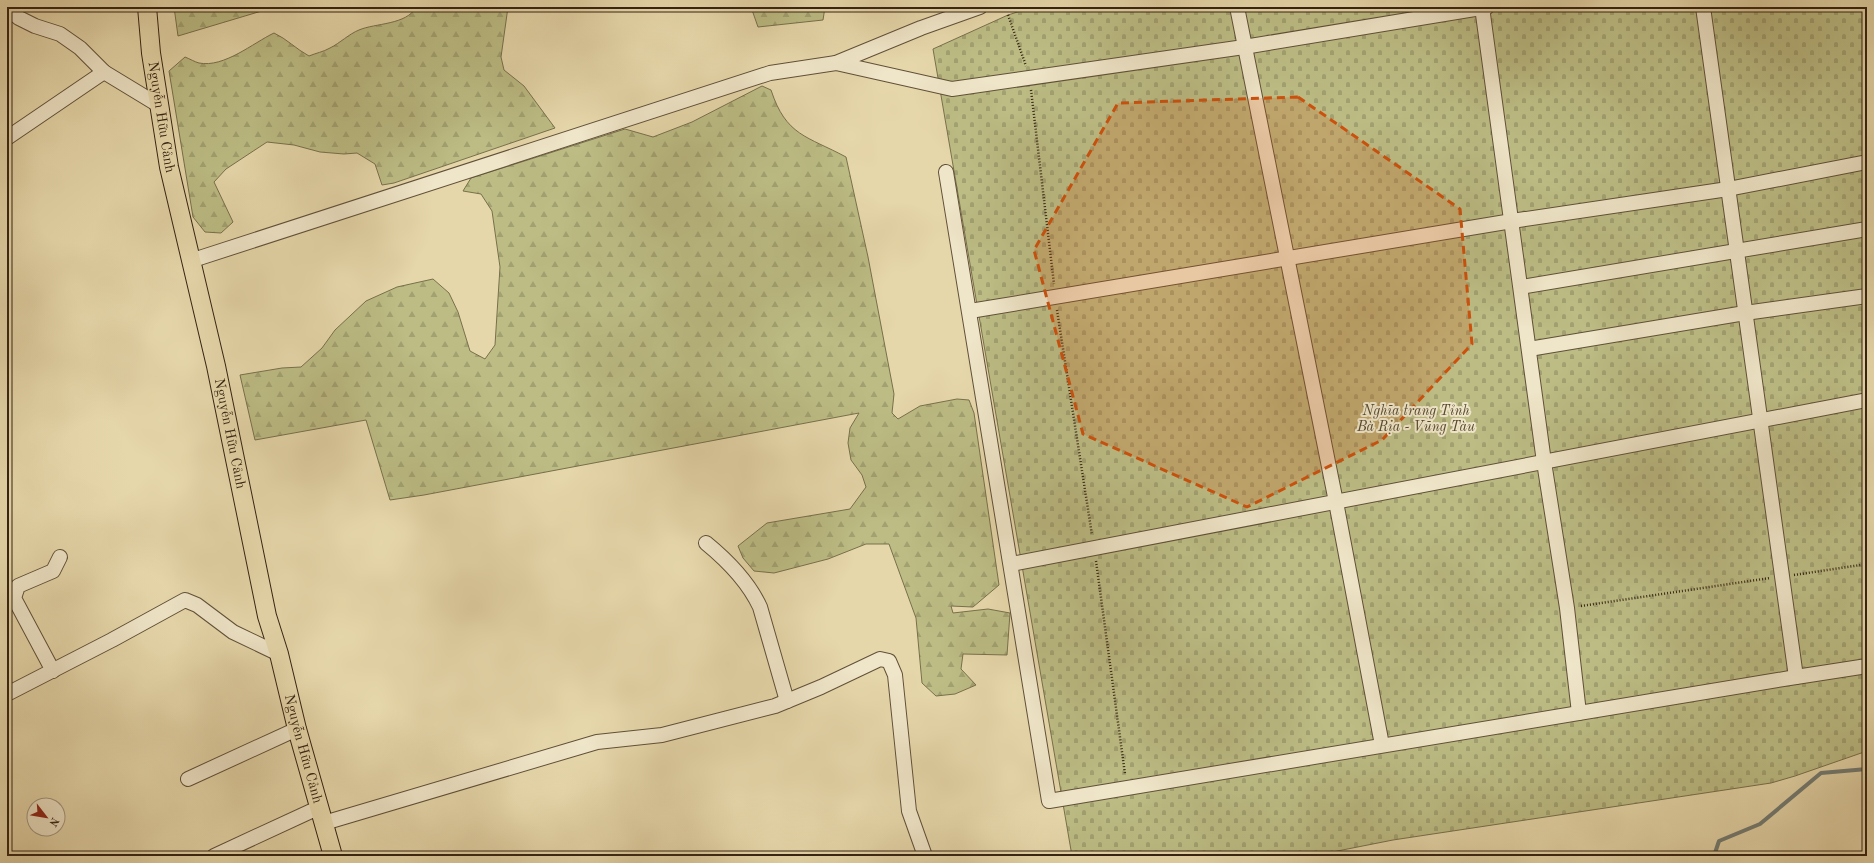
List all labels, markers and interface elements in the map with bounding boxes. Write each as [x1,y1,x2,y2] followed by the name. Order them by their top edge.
[145,60,177,174] street label: Nguyễn Hữu Cảnh
[212,377,248,490] street label: Nguyễn Hữu Cảnh
[1356,404,1475,435] park label: Nghĩa trang Tỉnh Bà Rịa - Vũng Tàu
[282,693,325,805] street label: Nguyễn Hữu Cảnh
[26,797,66,837] north arrow
[46,815,60,828] text: N

